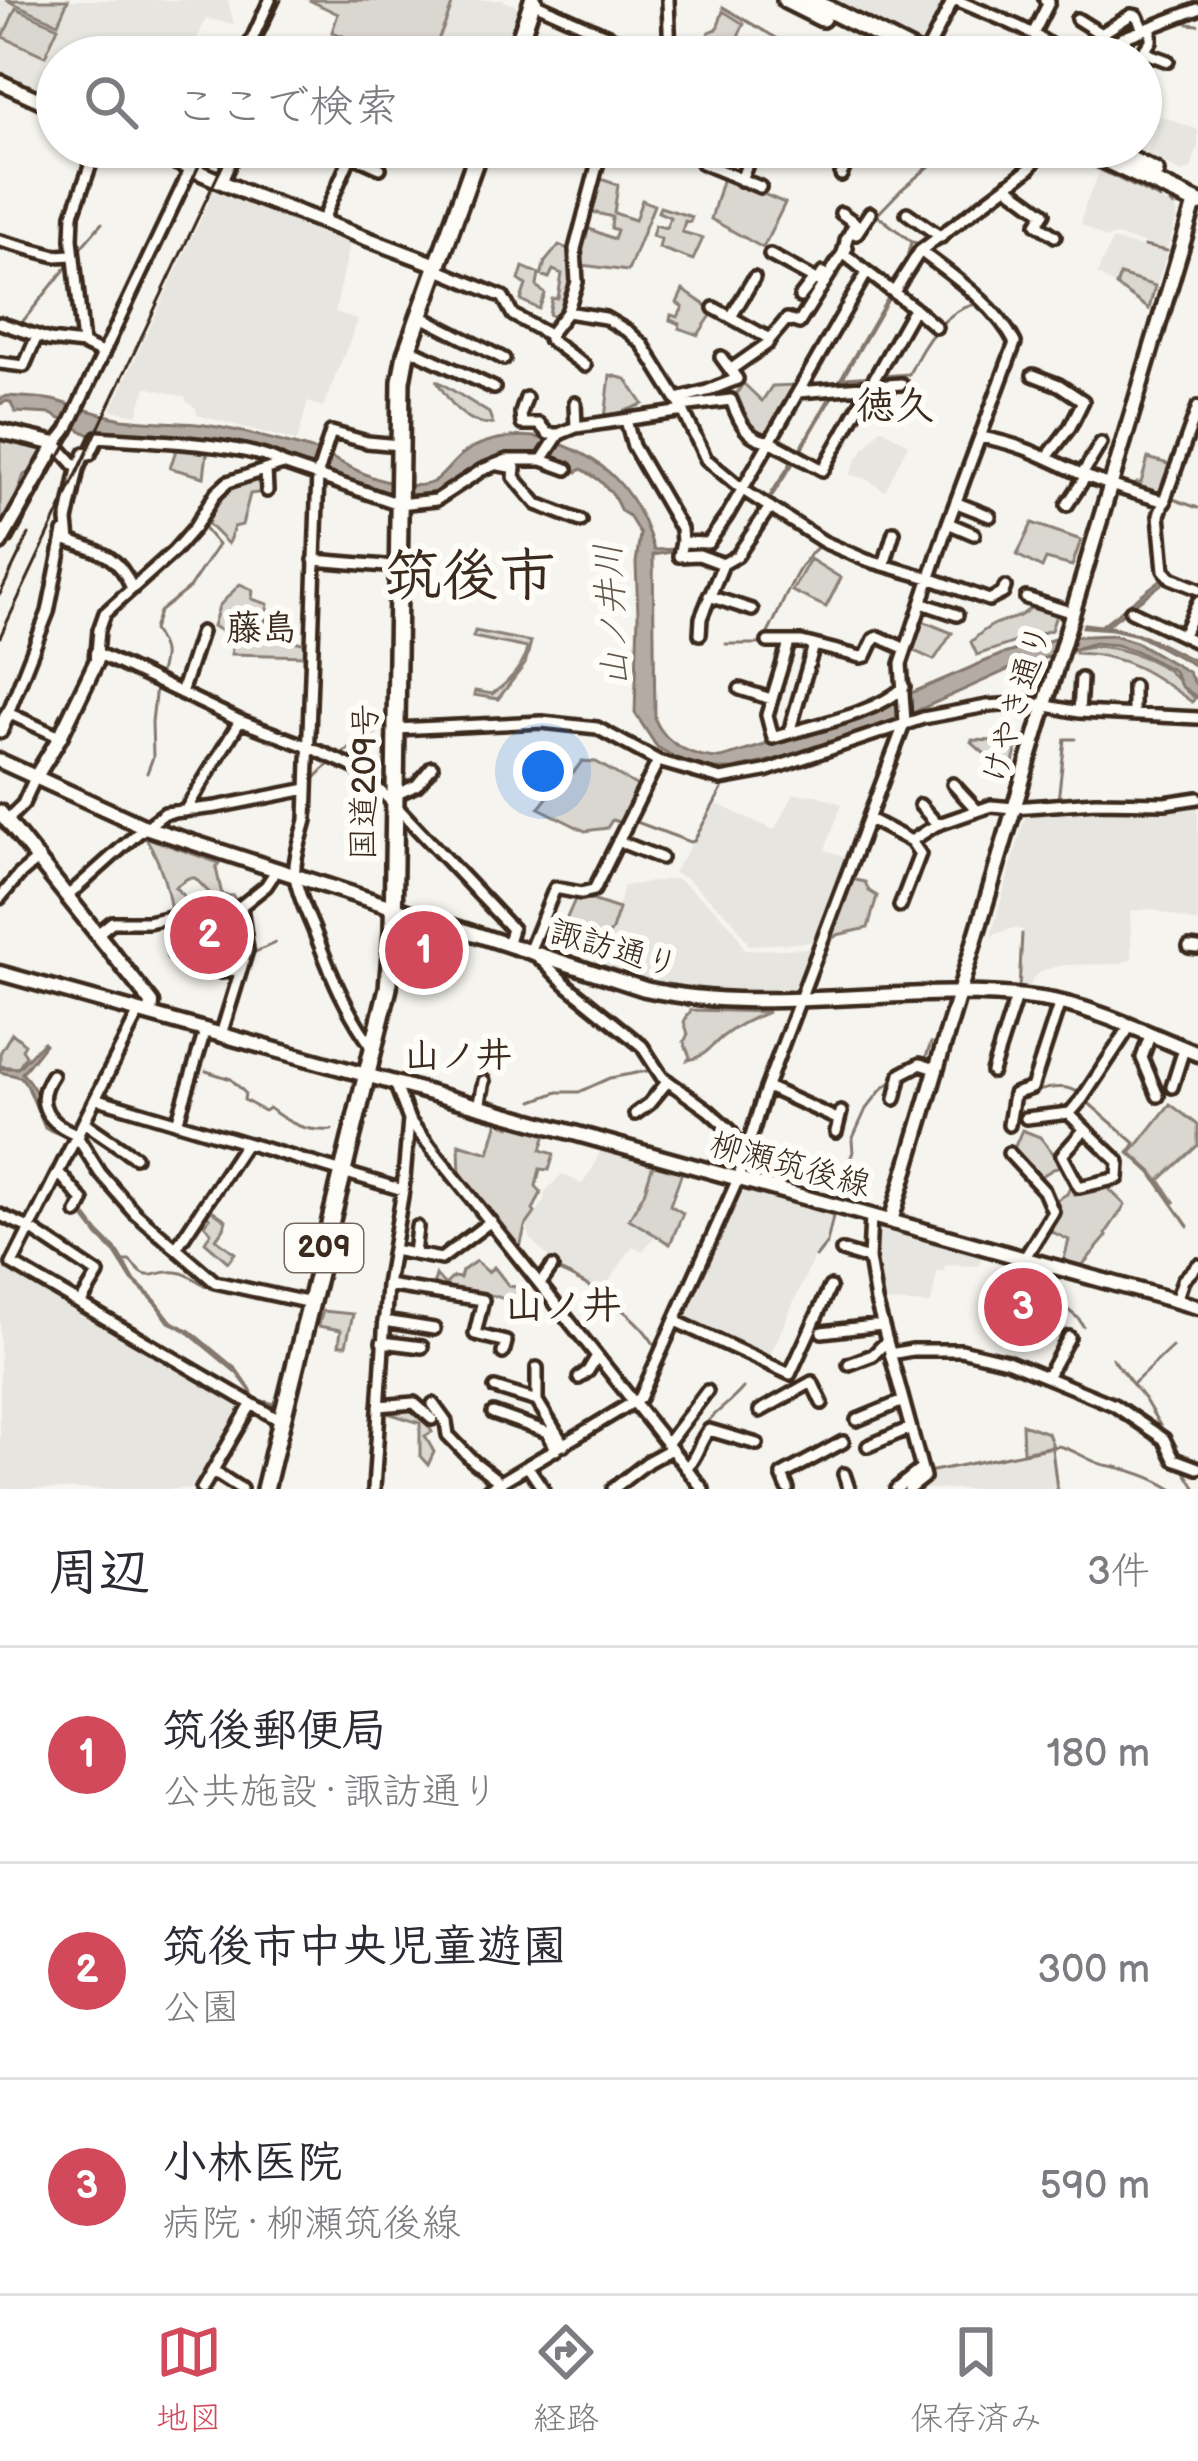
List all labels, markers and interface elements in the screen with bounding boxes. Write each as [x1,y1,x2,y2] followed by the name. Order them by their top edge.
[36,36,1162,168] search box
[78,69,144,135] icon: search
[174,80,399,135] text: ここで検索
[856,383,934,430] district label: 徳久
[588,542,638,688] water label: 山ノ井川
[385,543,556,611] district label: 筑後市
[226,608,298,651] district label: 藤島
[974,619,1060,789] street label: けやき通り
[344,703,386,861] street label: 国道209号
[513,741,573,801] your location
[170,890,248,980] pin: 2
[385,905,463,995] pin: 1
[545,912,683,986] street label: 諏訪通り
[404,1035,512,1078] district label: 山ノ井
[705,1124,875,1206] street label: 柳瀬筑後線
[285,1224,363,1272] road number: 209
[984,1262,1062,1352] pin: 3
[504,1283,622,1330] district label: 山ノ井
[48,1543,150,1604] text: 周辺
[1087,1549,1150,1596] text: 3件
[162,1704,387,1759] text: 筑後郵便局
[79,1731,95,1778] text: 1
[1046,1731,1150,1778] text: 180 m
[162,1769,499,1816] text: 公共施設 · 諏訪通り
[162,1920,567,1975] text: 筑後市中央児童遊園
[75,1947,99,1994] text: 2
[1037,1947,1150,1994] text: 300 m
[162,1985,240,2032] text: 公園
[162,2136,342,2191] text: 小林医院
[76,2163,98,2210] text: 3
[1039,2163,1150,2210] text: 590 m
[162,2201,460,2248] text: 病院 · 柳瀬筑後線
[156,2319,222,2439] tab: 地図
[533,2319,599,2439] tab: 経路
[910,2319,1042,2439] tab: 保存済み

